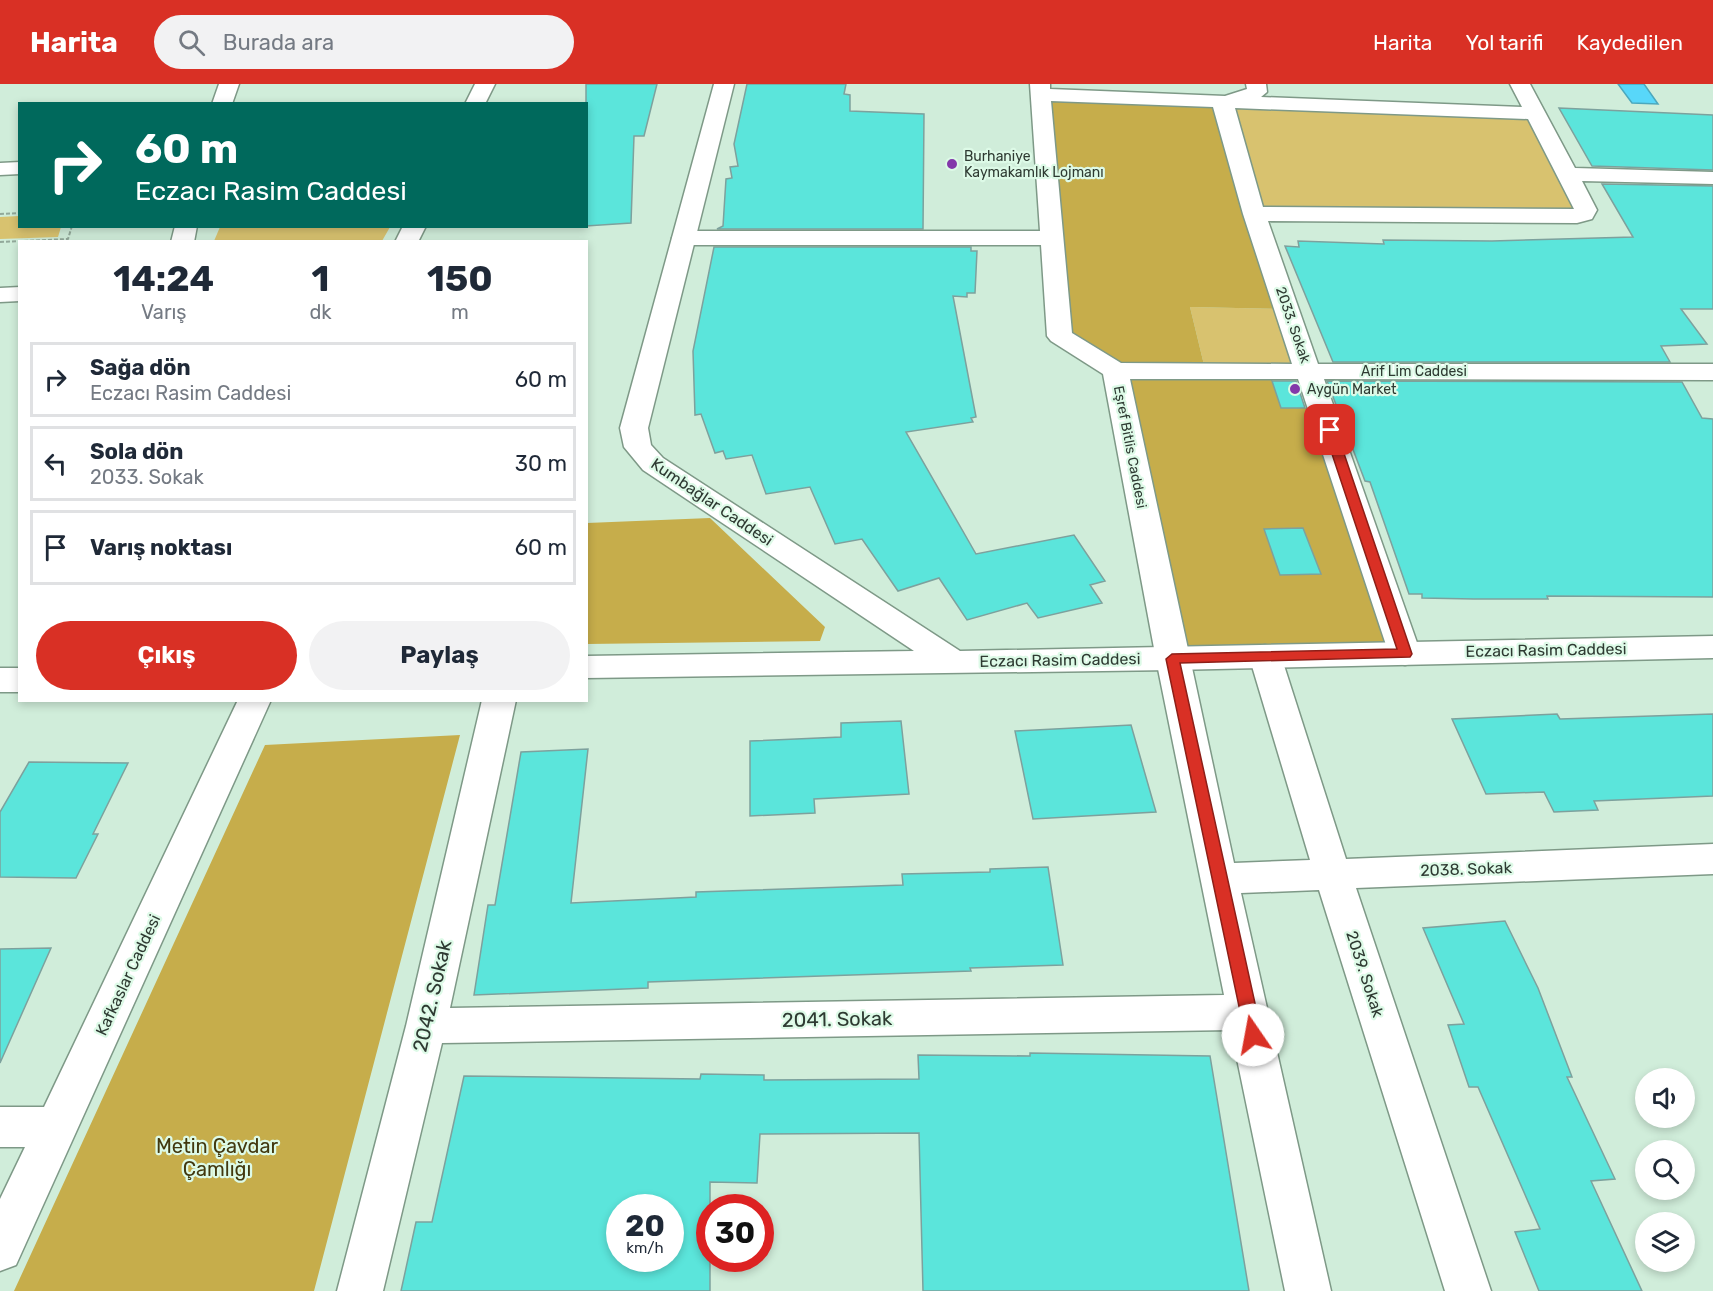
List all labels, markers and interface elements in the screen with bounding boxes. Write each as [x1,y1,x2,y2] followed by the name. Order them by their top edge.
[154,15,574,69] search box
[30,26,118,59] text: Harita
[175,26,208,59] icon: search
[223,29,334,56] text: Burada ara
[1373,30,1432,55] text: Harita
[1465,30,1544,55] text: Yol tarifi
[1577,30,1683,55] text: Kaydedilen
[135,124,238,174] text: 60 m
[36,126,114,204] icon: right
[964,148,1104,181] place label: Burhaniye Kaymakamlık Lojmanı
[945,157,959,171] marker: Burhaniye Kaymakamlık Lojmanı
[135,175,407,207] text: Eczacı Rasim Caddesi
[113,257,214,300] text: 14:24
[312,257,330,300] text: 1
[427,257,493,300] text: 150
[1272,285,1314,366] street label: 2033. Sokak
[141,300,187,324] text: Varış
[309,300,332,324] text: dk
[451,300,469,324] text: m
[90,354,191,381] text: Sağa dön
[39,363,72,396] icon: right
[1361,363,1467,380] street label: Arif Lim Caddesi
[515,366,567,393] text: 60 m
[90,381,291,405] text: Eczacı Rasim Caddesi
[1307,381,1397,398] place label: Aygün Market
[1288,382,1302,396] marker: Aygün Market
[1110,384,1150,510] street label: Eşref Bitlis Caddesi
[1304,404,1355,455] pin
[1313,413,1346,446] icon: arrive
[90,438,183,465] text: Sola dön
[39,447,72,480] icon: left
[515,450,567,477] text: 30 m
[647,454,777,550] street label: Kumbağlar Caddesi
[90,465,204,489] text: 2033. Sokak
[39,531,72,564] icon: arrive
[90,534,232,561] text: Varış noktası
[515,534,567,561] text: 60 m
[36,621,297,690] button: Çıkış
[309,621,570,690] button: Paylaş
[1465,639,1627,661] street label: Eczacı Rasim Caddesi
[979,649,1141,671] street label: Eczacı Rasim Caddesi
[1420,858,1513,880] street label: 2038. Sokak
[92,911,164,1039] street label: Kafkaslar Caddesi
[1342,928,1388,1020] street label: 2039. Sokak
[407,937,457,1054] street label: 2042. Sokak
[1221,1003,1285,1067] position arrow
[782,1006,893,1032] street label: 2041. Sokak
[1635,1068,1695,1272] map controls
[1635,1068,1695,1128] button: sound
[156,1134,278,1181] park label: Metin Çavdar Çamlığı
[1635,1140,1695,1200] button: search
[696,1194,774,1272] speed limit sign: 30
[625,1208,665,1244] text: 20
[1635,1212,1695,1272] button: layers
[626,1239,664,1257] text: km/h

